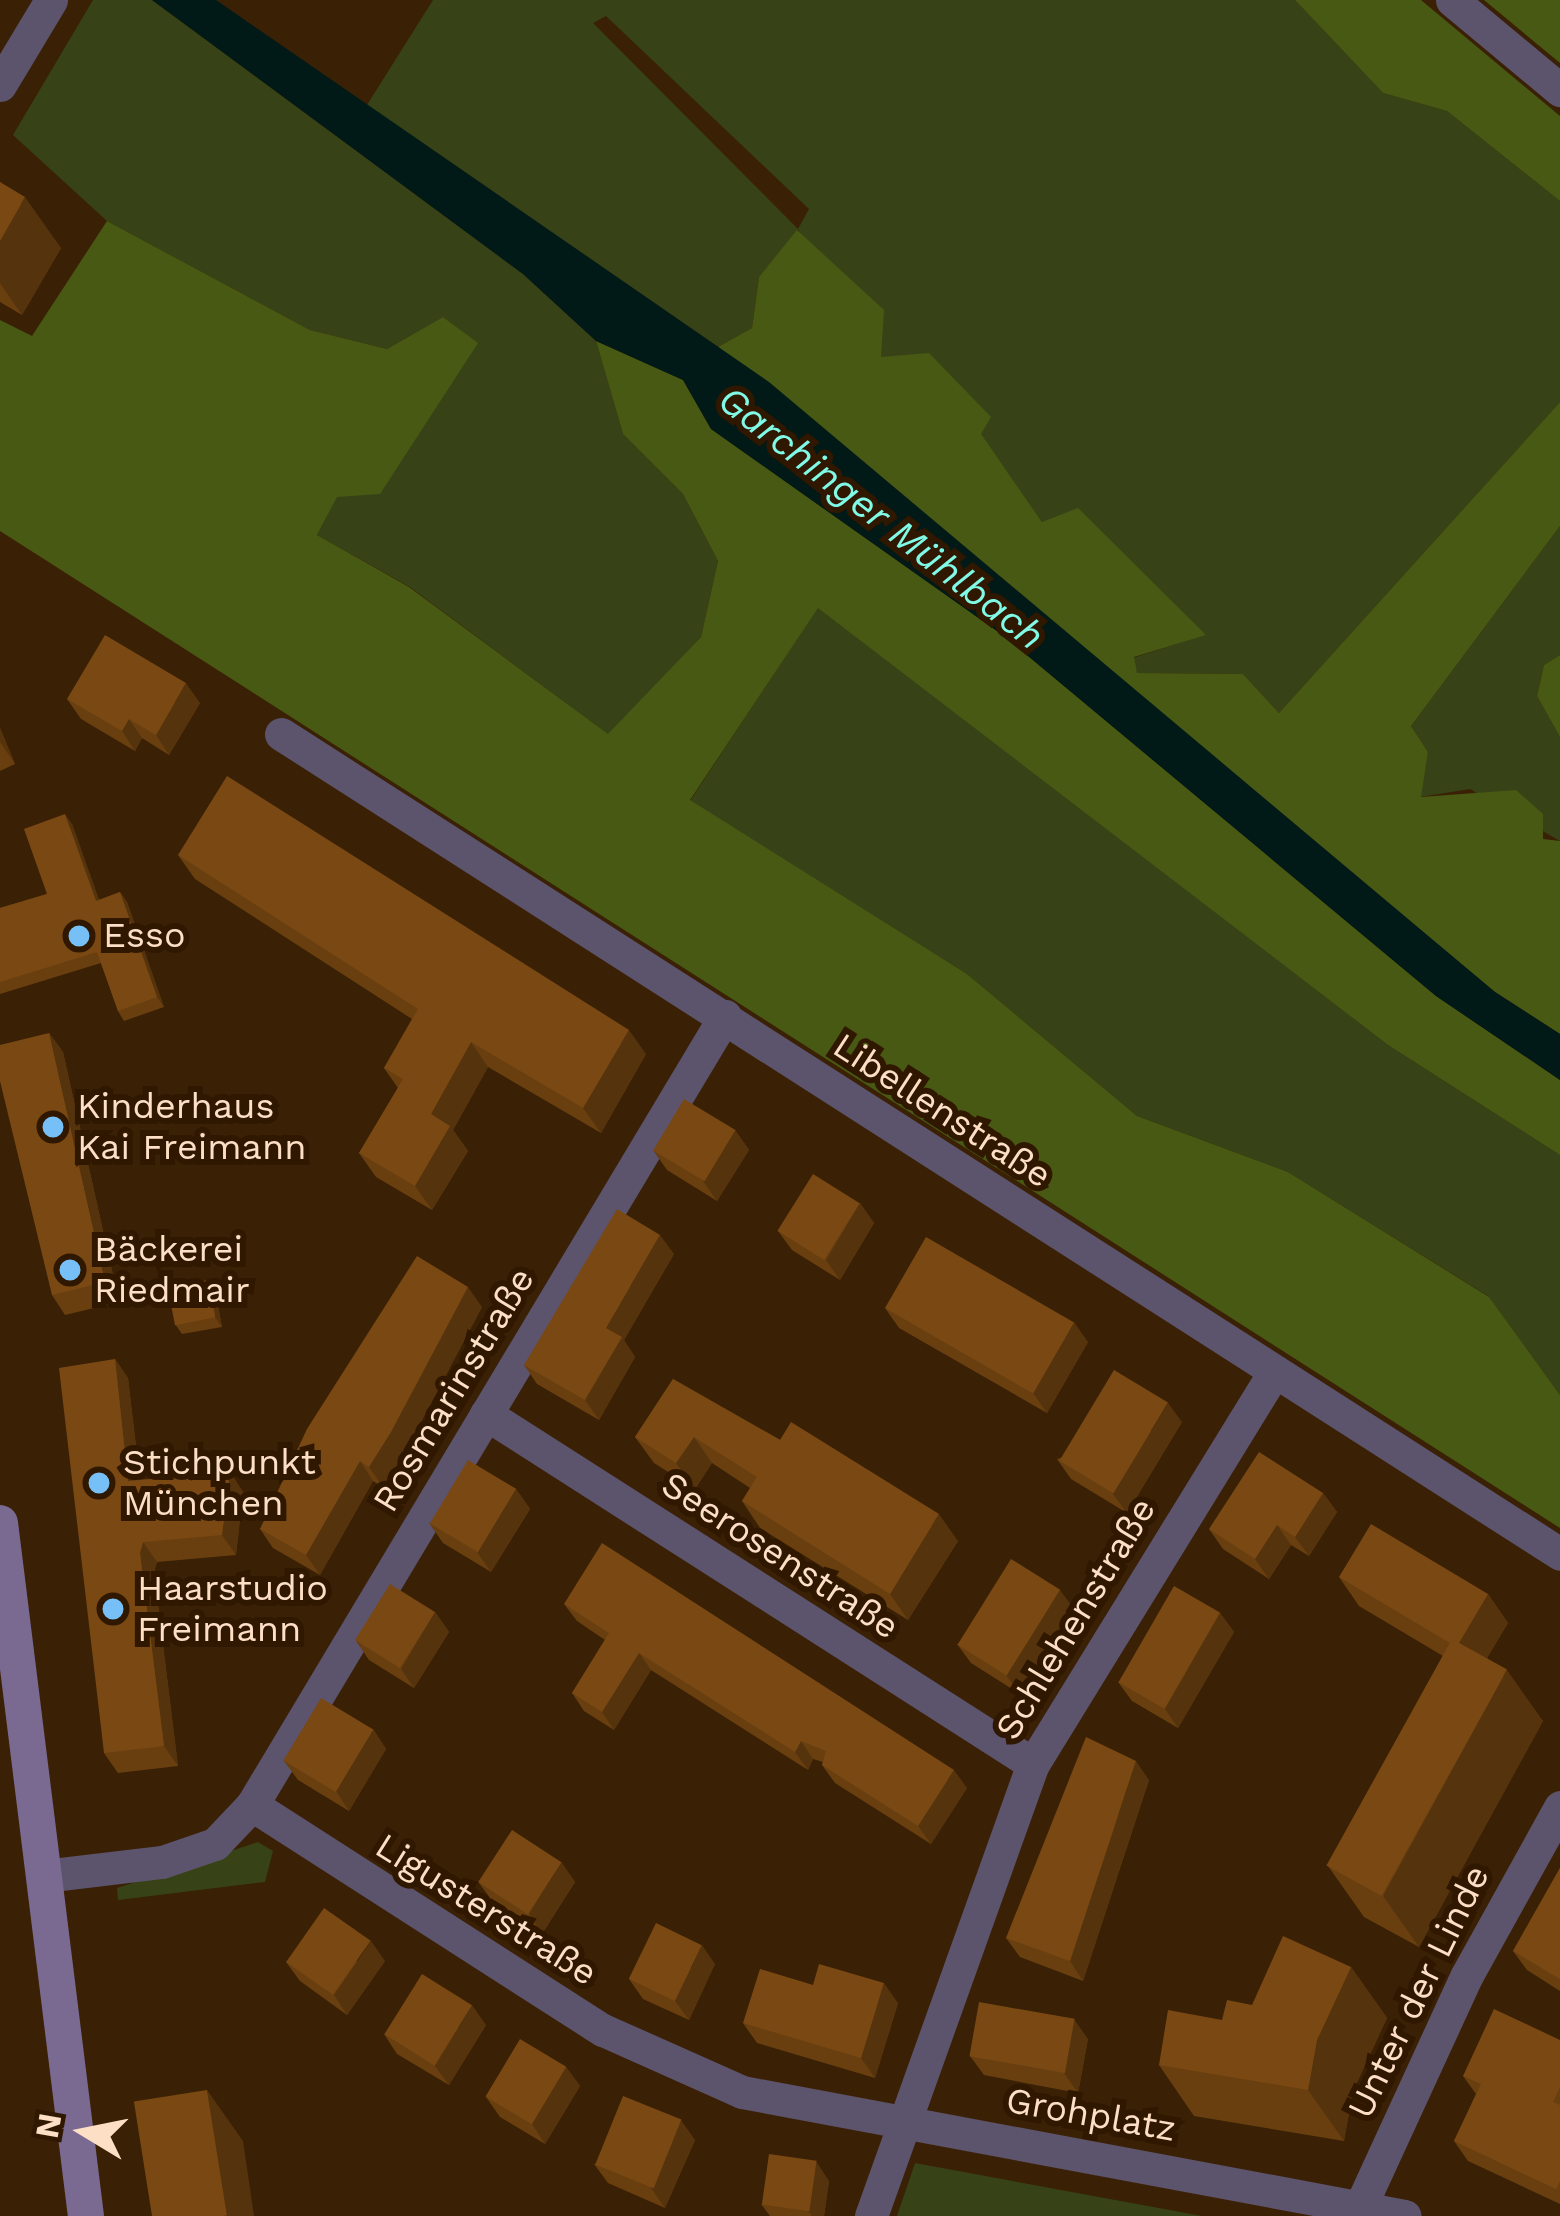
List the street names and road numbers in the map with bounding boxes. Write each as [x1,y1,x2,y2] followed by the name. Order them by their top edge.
[825,1024,1059,1198] street label: Libellenstraße
[364,1260,544,1520] street label: Rosmarinstraße
[653,1463,907,1649] street label: Seerosenstraße
[987,1490,1165,1748] street label: Schlehenstraße
[367,1825,605,1995] street label: Ligusterstraße
[1339,1858,1499,2126] street label: Unter der Linde
[1003,2079,1179,2151] street label: Grohplatz

